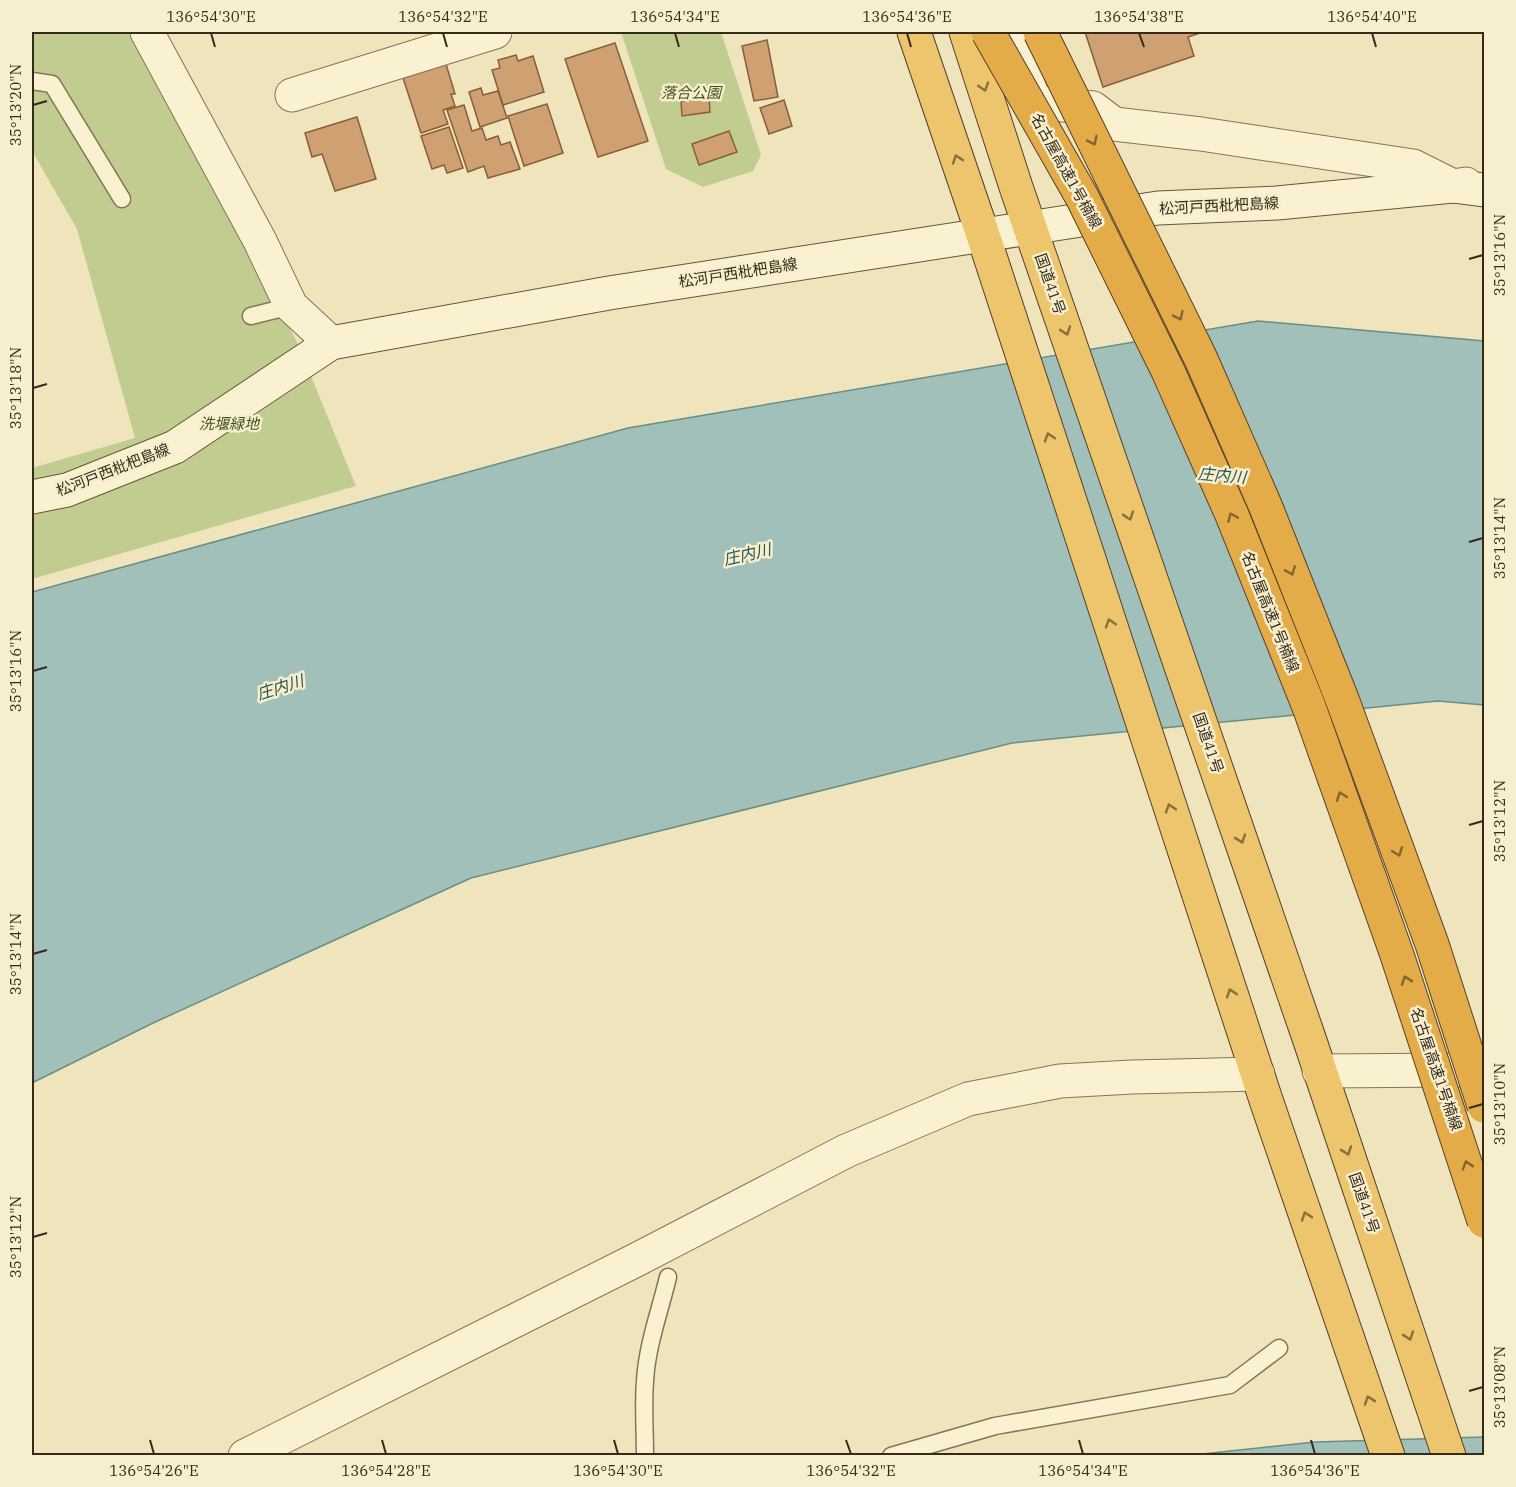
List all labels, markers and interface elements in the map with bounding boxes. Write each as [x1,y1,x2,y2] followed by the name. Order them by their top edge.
[166,7,256,26] text: 136°54'30"E
[398,7,488,26] text: 136°54'32"E
[630,7,720,26] text: 136°54'34"E
[862,7,952,26] text: 136°54'36"E
[1094,7,1184,26] text: 136°54'38"E
[1327,7,1417,26] text: 136°54'40"E
[6,64,25,146] text: 35°13'20"N
[976,81,989,92] one-way arrow
[661,83,723,102] park label: 落合公園
[1027,110,1106,232] street label: 名古屋高速1号楠線
[1086,134,1098,145] one-way arrow
[952,154,965,165] one-way arrow
[1159,193,1279,218] street label: 松河戸西枇杷島線
[1490,214,1509,296] text: 35°13'16"N
[1031,251,1070,317] street label: 国道41号
[677,254,799,291] street label: 松河戸西枇杷島線
[1172,309,1184,320] one-way arrow
[1058,325,1071,336] one-way arrow
[6,347,25,429] text: 35°13'18"N
[199,414,261,433] park label: 洗堰緑地
[1044,432,1056,443] one-way arrow
[53,439,172,500] street label: 松河戸西枇杷島線
[1197,463,1249,487] water label: 庄内川
[1490,497,1509,579] text: 35°13'14"N
[1122,510,1135,521] one-way arrow
[1227,512,1239,523] one-way arrow
[721,538,775,569] water label: 庄内川
[1237,548,1303,675] street label: 名古屋高速1号楠線
[1284,565,1296,576] one-way arrow
[1104,618,1117,629] one-way arrow
[6,630,25,712] text: 35°13'16"N
[254,669,308,704] water label: 庄内川
[1189,710,1228,776] street label: 国道41号
[1490,780,1509,862] text: 35°13'12"N
[1335,792,1348,802] one-way arrow
[1165,803,1178,814] one-way arrow
[1233,833,1246,844] one-way arrow
[1391,845,1403,856] one-way arrow
[6,913,25,995] text: 35°13'14"N
[1401,975,1413,986] one-way arrow
[1226,988,1238,999] one-way arrow
[1406,1005,1466,1133] street label: 名古屋高速1号楠線
[1490,1063,1509,1145] text: 35°13'10"N
[1339,1145,1352,1156] one-way arrow
[1462,1160,1474,1171] one-way arrow
[1345,1170,1384,1236] street label: 国道41号
[6,1196,25,1278] text: 35°13'12"N
[1300,1211,1313,1222] one-way arrow
[1401,1330,1414,1341] one-way arrow
[1490,1346,1509,1428] text: 35°13'08"N
[1363,1395,1376,1406] one-way arrow
[109,1461,199,1480] text: 136°54'26"E
[341,1461,431,1480] text: 136°54'28"E
[573,1461,663,1480] text: 136°54'30"E
[806,1461,896,1480] text: 136°54'32"E
[1038,1461,1128,1480] text: 136°54'34"E
[1270,1461,1360,1480] text: 136°54'36"E

